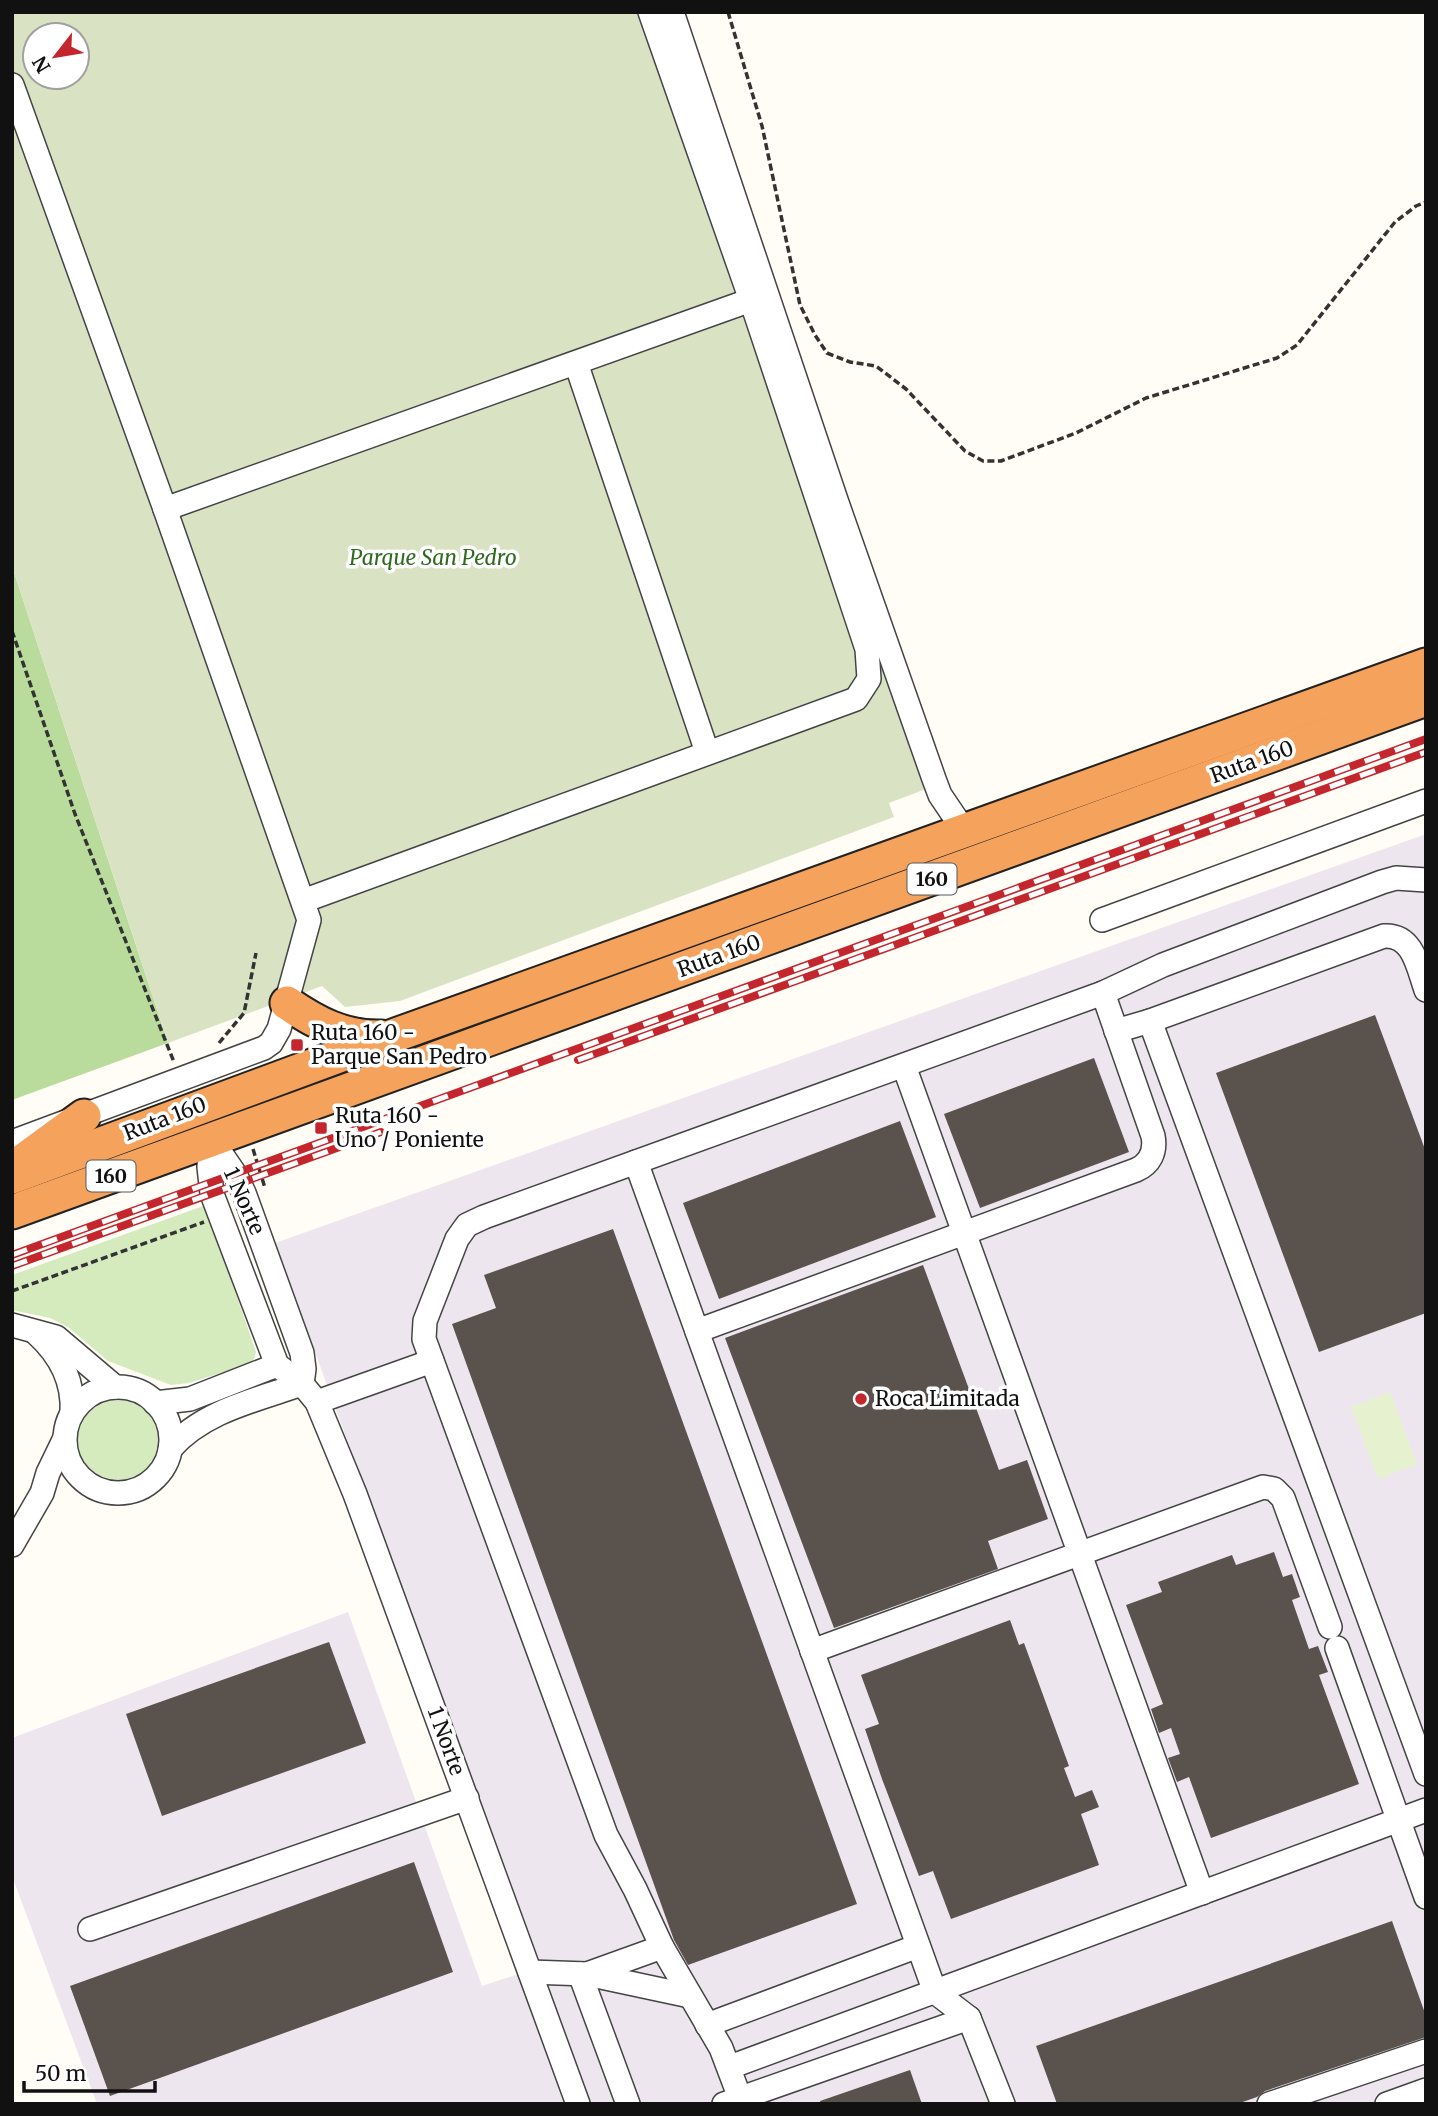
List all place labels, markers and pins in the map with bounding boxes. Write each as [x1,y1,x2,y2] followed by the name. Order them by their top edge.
[311,1019,487,1070] place label: Ruta 160 - Parque San Pedro
[289,1037,305,1053] marker: Ruta 160 - Parque San Pedro
[335,1102,484,1153] place label: Ruta 160 - Uno / Poniente
[313,1120,329,1136] marker: Ruta 160 - Uno / Poniente
[875,1385,1020,1412] place label: Roca Limitada
[853,1391,869,1407] marker: Roca Limitada

